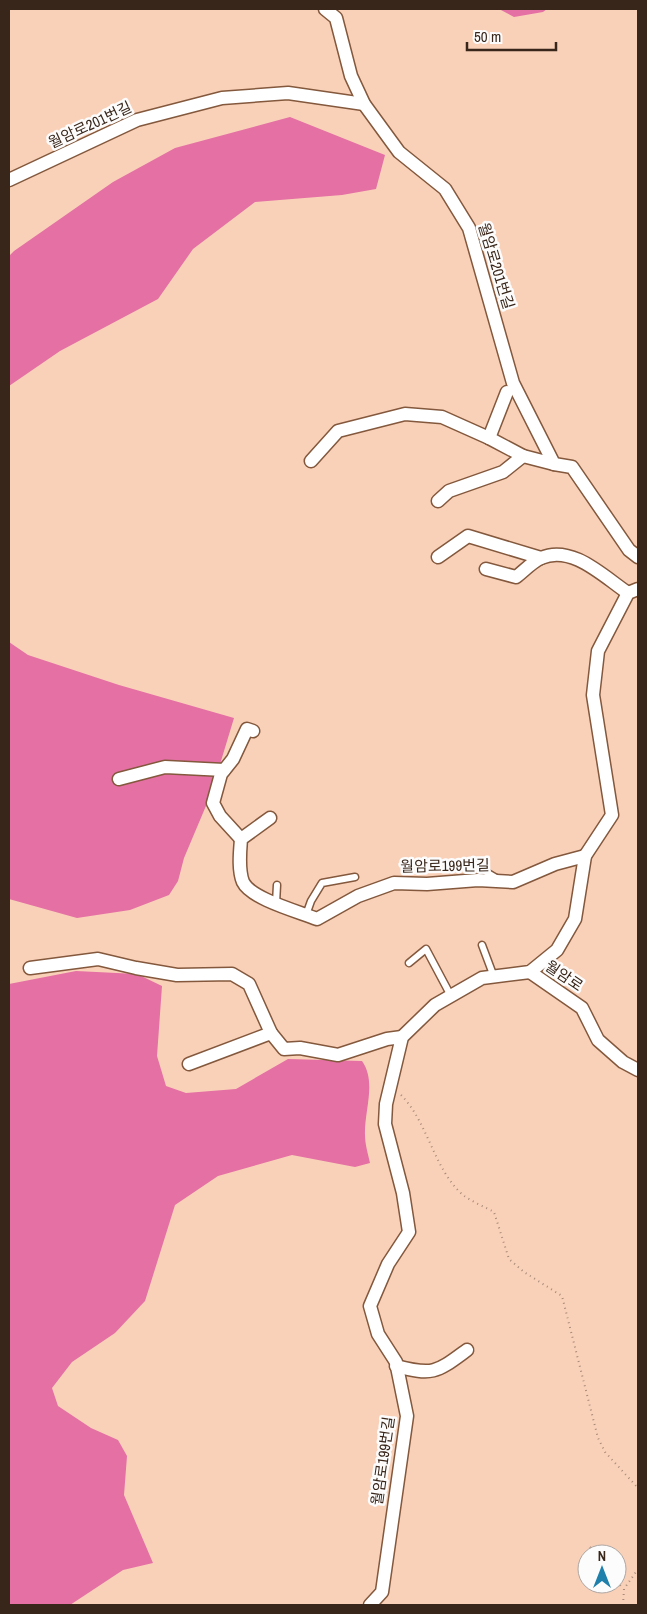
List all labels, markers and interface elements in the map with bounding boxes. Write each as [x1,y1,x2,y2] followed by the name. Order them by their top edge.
[467,20,556,52] scale bar
[474,26,501,47] text: 50 m
[45,96,135,153] street label: 월암로201번길
[473,220,520,312] street label: 월암로201번길
[400,854,490,877] street label: 월암로199번길
[541,955,587,996] street label: 월암로
[366,1415,399,1507] street label: 월암로199번길
[577,1544,627,1594] north arrow
[598,1547,606,1565] text: N

